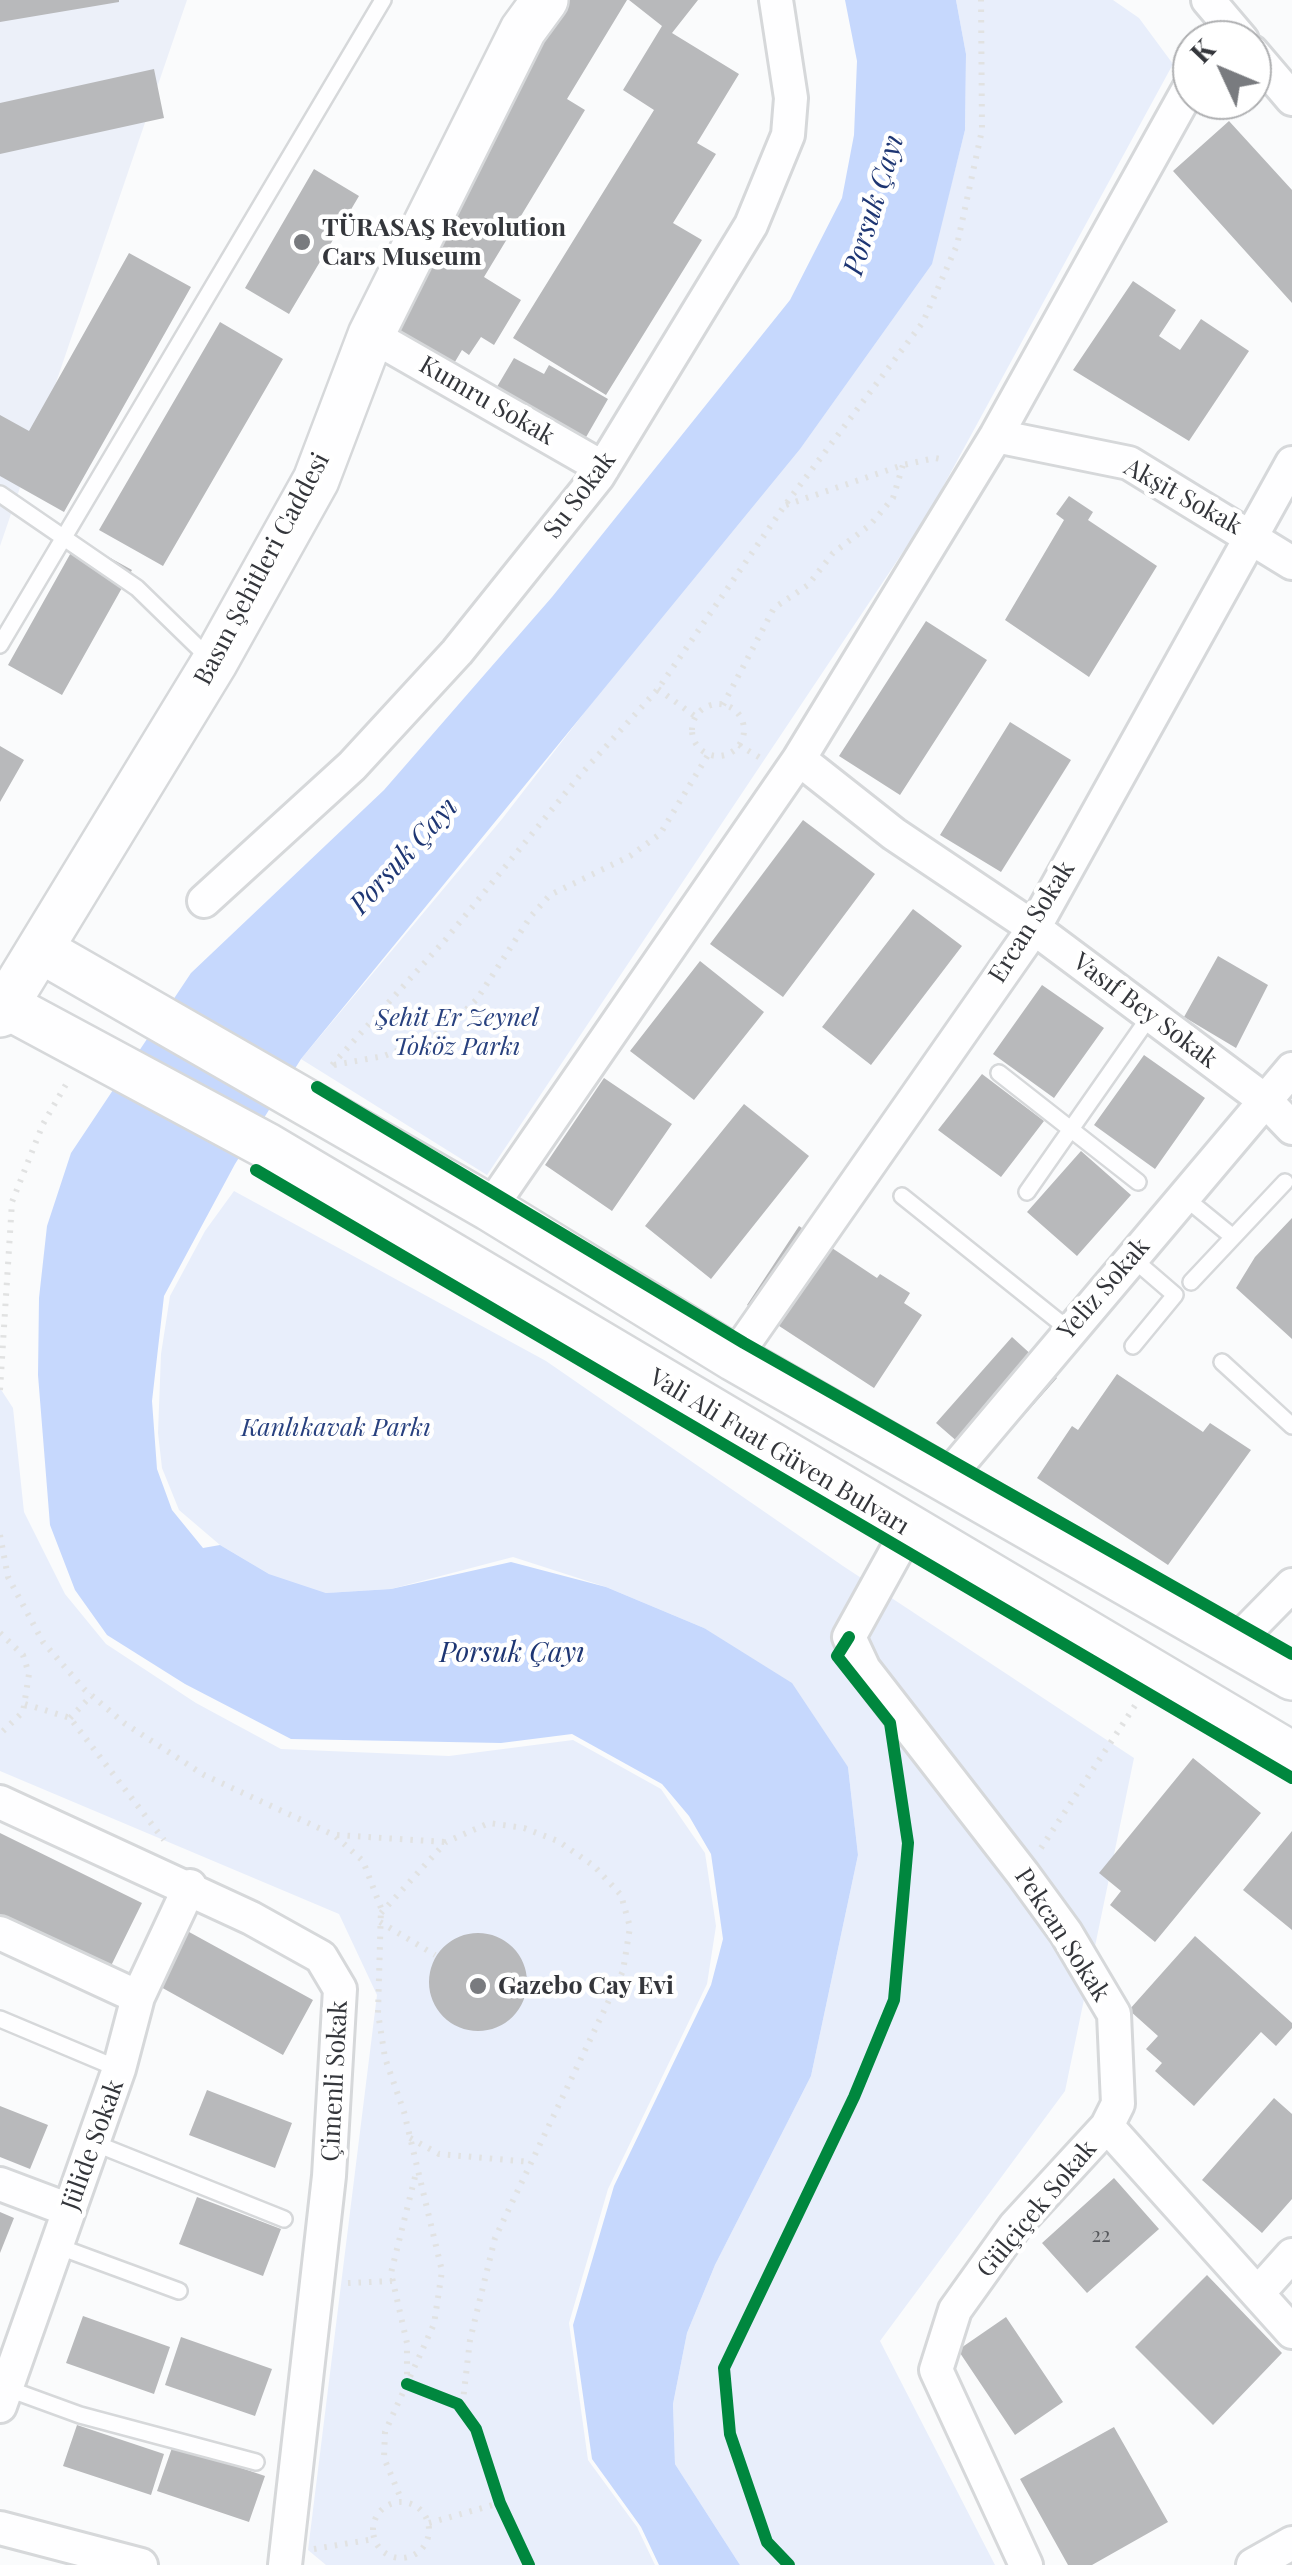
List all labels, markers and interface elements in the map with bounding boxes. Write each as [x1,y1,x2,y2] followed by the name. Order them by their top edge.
[1172,20,1272,120] north arrow
[1181,30,1222,70] text: K
[837,131,911,279] water label: Porsuk Çayı
[322,213,566,272] place label: TÜRASAŞ Revolution Cars Museum
[291,231,313,253] marker: TÜRASAŞ Revolution Cars Museum
[414,350,560,452] street label: Kumru Sokak
[538,446,622,544] street label: Su Sokak
[188,448,336,690] street label: Basın Şehitleri Caddesi
[1119,452,1247,542] street label: Akşit Sokak
[343,791,465,921] water label: Porsuk Çayı
[983,855,1081,989] street label: Ercan Sokak
[1067,947,1223,1075] street label: Vasıf Bey Sokak
[375,1003,539,1062] park label: Şehit Er Zeynel Toköz Parkı
[1052,1232,1156,1346] street label: Yeliz Sokak
[643,1362,915,1542] street label: Vali Ali Fuat Güven Bulvarı
[241,1413,431,1443] park label: Kanlıkavak Parkı
[439,1636,585,1670] water label: Porsuk Çayı
[1008,1863,1116,2007] street label: Pekcan Sokak
[498,1971,674,2001] place label: Gazebo Cay Evi
[467,1975,489,1997] marker: Gazebo Cay Evi
[316,2000,354,2162] street label: Çimenli Sokak
[56,2076,130,2214] street label: Jülide Sokak
[971,2134,1103,2284] street label: Gülçiçek Sokak
[1091,2224,1111,2248] house number: 22

